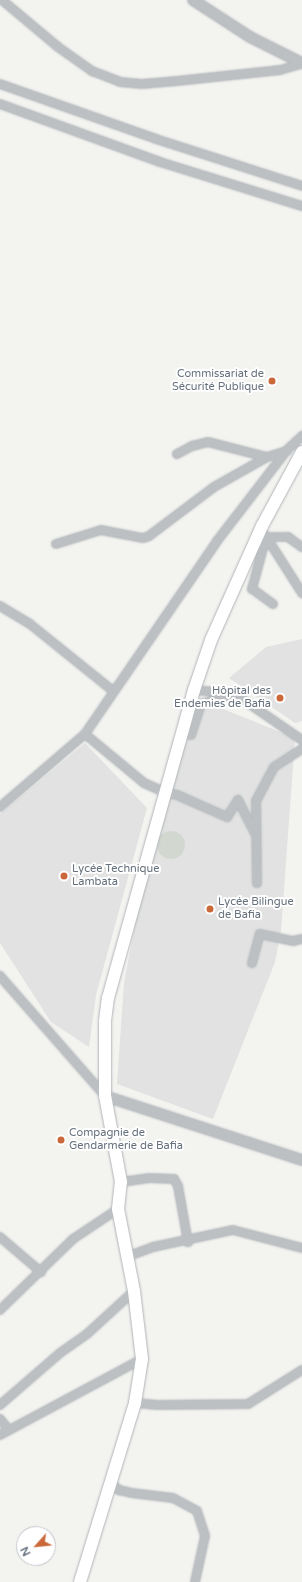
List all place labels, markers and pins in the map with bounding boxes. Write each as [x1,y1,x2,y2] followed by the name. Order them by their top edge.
[172,368,264,394] place label: Commissariat de Sécurité Publique
[267,376,277,386] marker: Commissariat de Sécurité Publique
[174,685,271,711] place label: Hôpital des Endemies de Bafia
[274,692,286,704] marker: Hôpital des Endemies de Bafia
[72,863,159,889] place label: Lycée Technique Lambata
[59,871,69,881] marker: Lycée Technique Lambata
[218,896,294,922] place label: Lycée Bilingue de Bafia
[205,904,215,914] marker: Lycée Bilingue de Bafia
[69,1127,183,1153] place label: Compagnie de Gendarmerie de Bafia
[56,1135,66,1145] marker: Compagnie de Gendarmerie de Bafia

